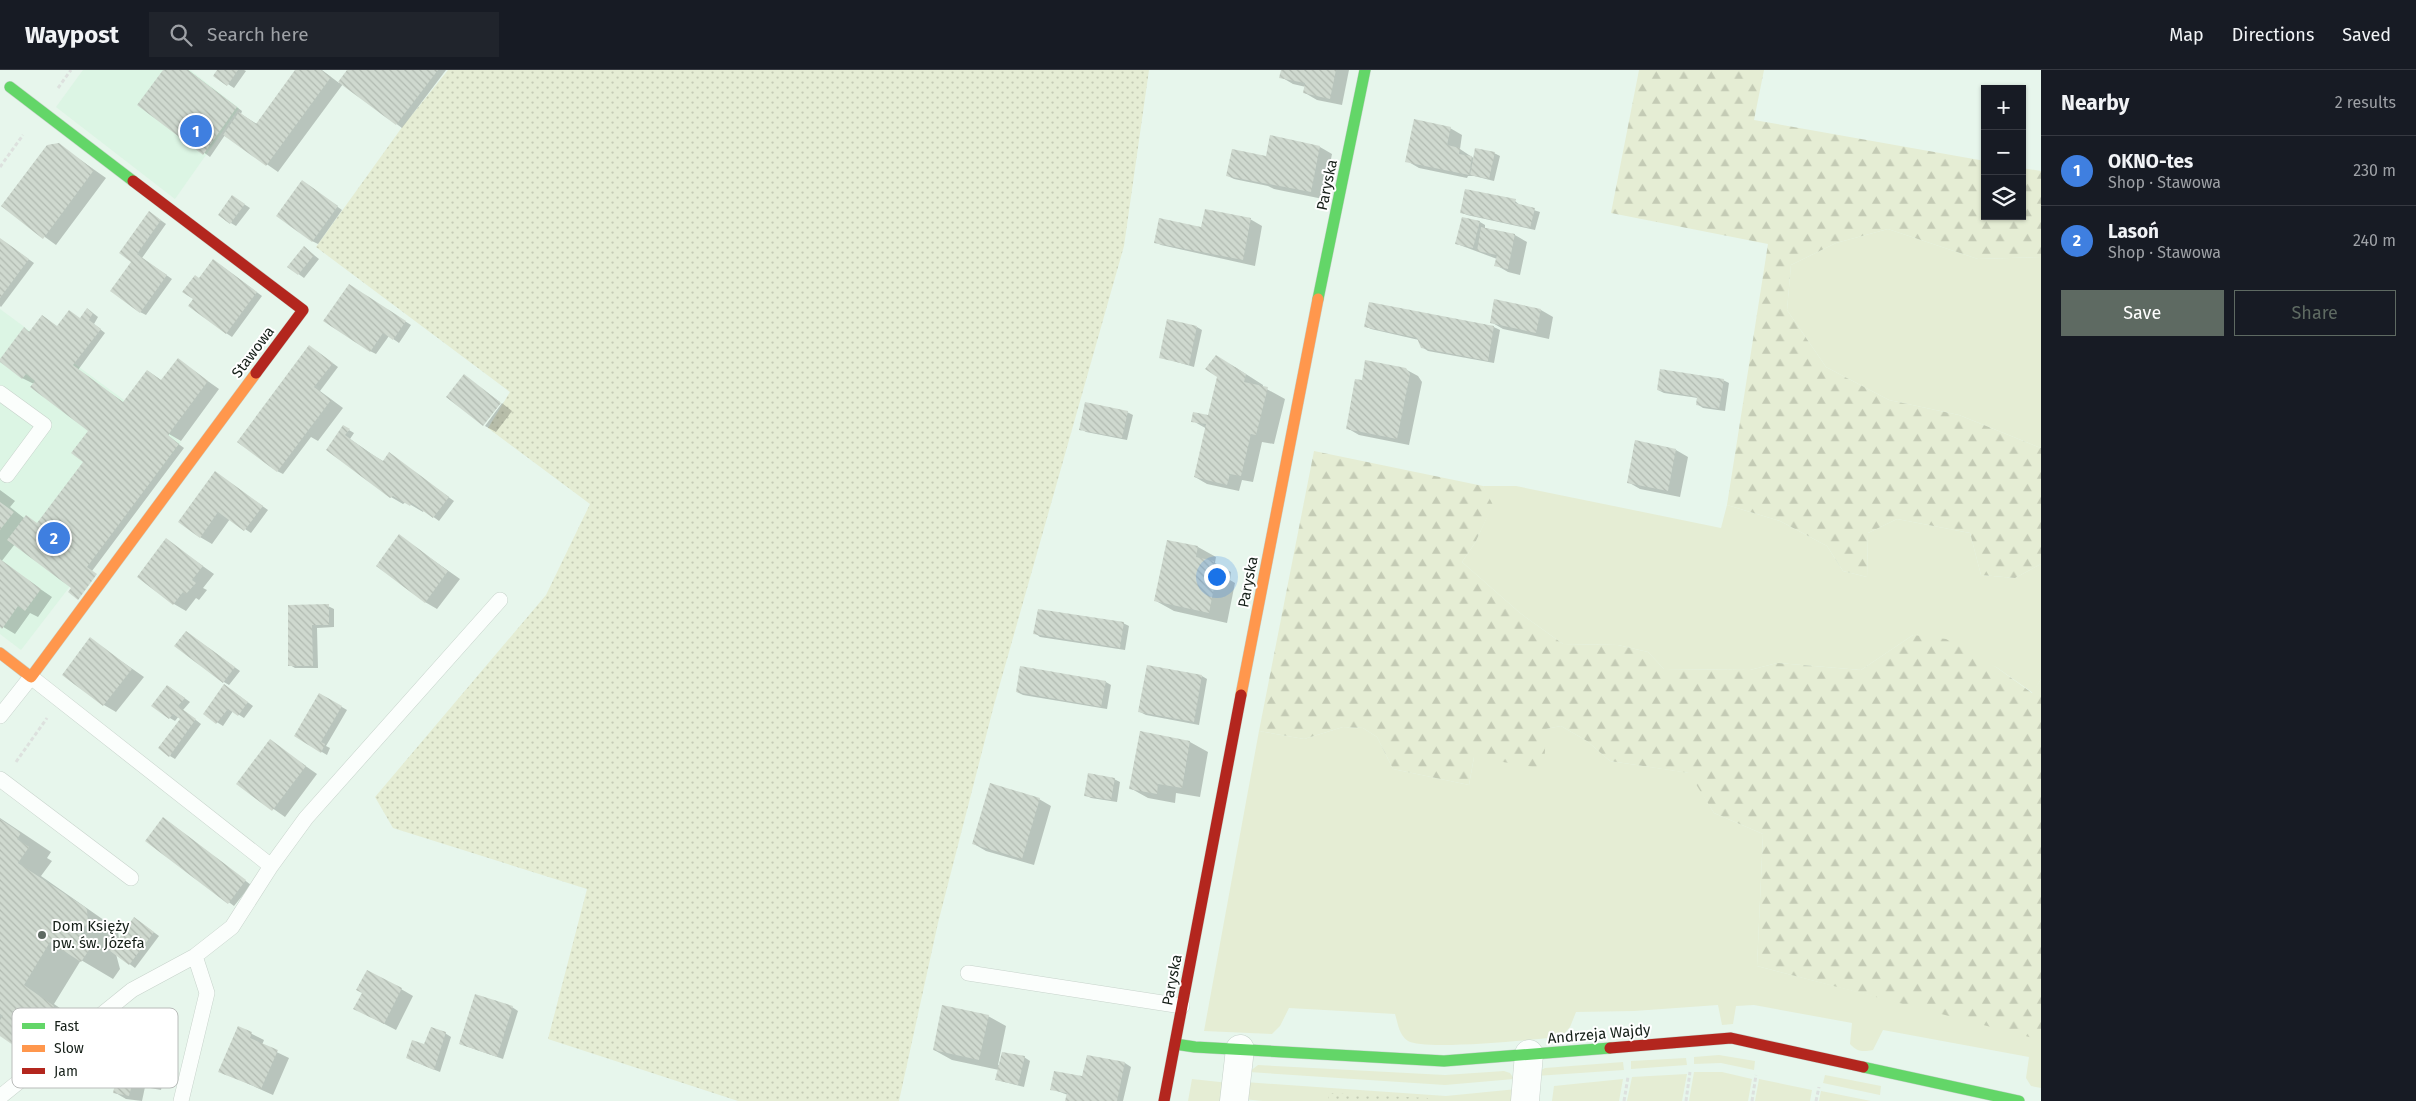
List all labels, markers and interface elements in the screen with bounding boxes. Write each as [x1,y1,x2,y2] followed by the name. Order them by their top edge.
[149,12,499,57] search box
[25,21,119,49] text: Waypost
[167,21,195,49] icon: search
[207,23,309,46] text: Search here
[2169,24,2204,46] text: Map
[2232,24,2314,46] text: Directions
[2342,24,2391,46] text: Saved
[1981,85,2026,220] map controls
[1981,85,2026,130] button: +
[2061,90,2129,116] text: Nearby
[2335,93,2396,112] text: 2 results
[180,112,212,150] pin: 1
[1981,130,2026,175] button: −
[2108,150,2193,173] text: OKNO-tes
[1313,158,1341,212] street label: Paryska
[2073,161,2081,180] text: 1
[2353,161,2396,180] text: 230 m
[2108,173,2221,192] text: Shop · Stawowa
[1981,175,2026,220] button: layers
[2108,220,2159,243] text: Lasoń
[2073,231,2081,250] text: 2
[2353,231,2396,250] text: 240 m
[2108,243,2221,262] text: Shop · Stawowa
[2061,290,2224,336] button: Save
[2234,290,2396,336] button: Share
[228,323,278,381] street label: Stawowa
[38,519,70,557] pin: 2
[1234,555,1262,609] street label: Paryska
[1204,564,1230,590] your location
[52,917,145,952] place label: Dom Księży pw. św. Józefa
[36,929,48,941] marker: Dom Księży pw. św. Józefa
[1158,953,1186,1007] street label: Paryska
[12,1008,178,1088] legend
[54,1018,80,1035] text: Fast
[1547,1020,1652,1047] street label: Andrzeja Wajdy
[54,1040,84,1057] text: Slow
[54,1063,78,1080] text: Jam

